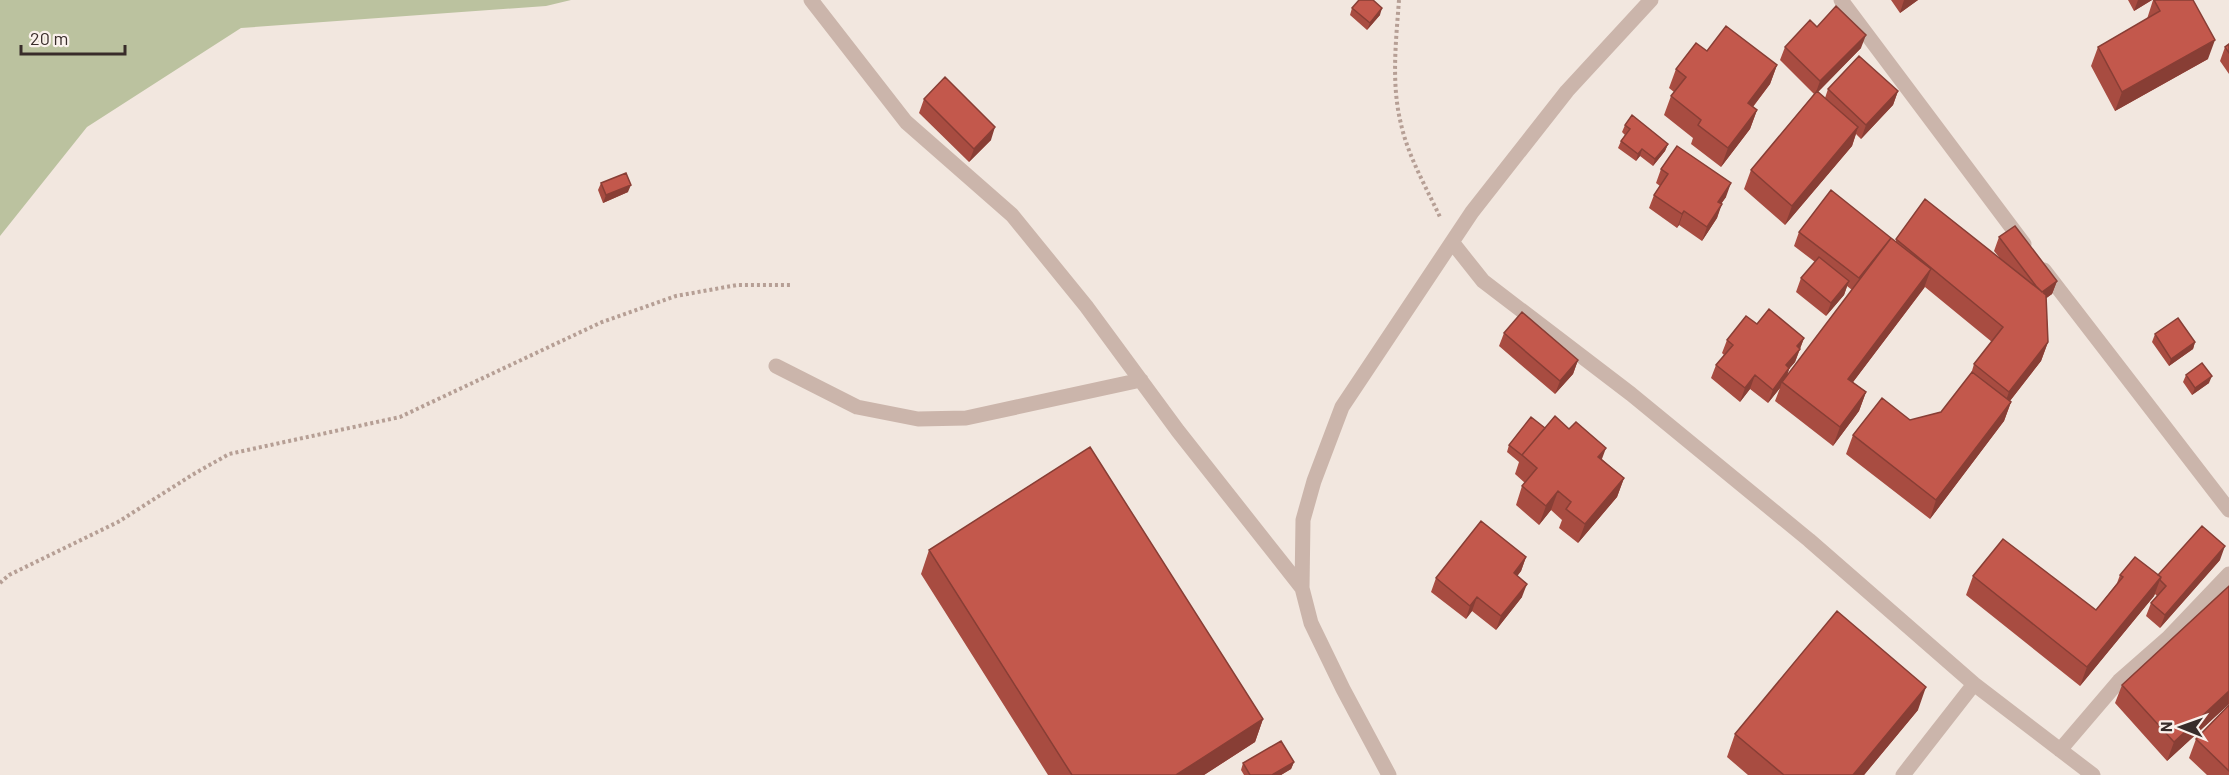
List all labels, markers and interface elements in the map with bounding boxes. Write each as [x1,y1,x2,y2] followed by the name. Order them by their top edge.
[21,18,124,56] scale bar
[30,27,68,49] text: 20 m
[2151,697,2211,757] north arrow
[2156,721,2175,732] text: N

